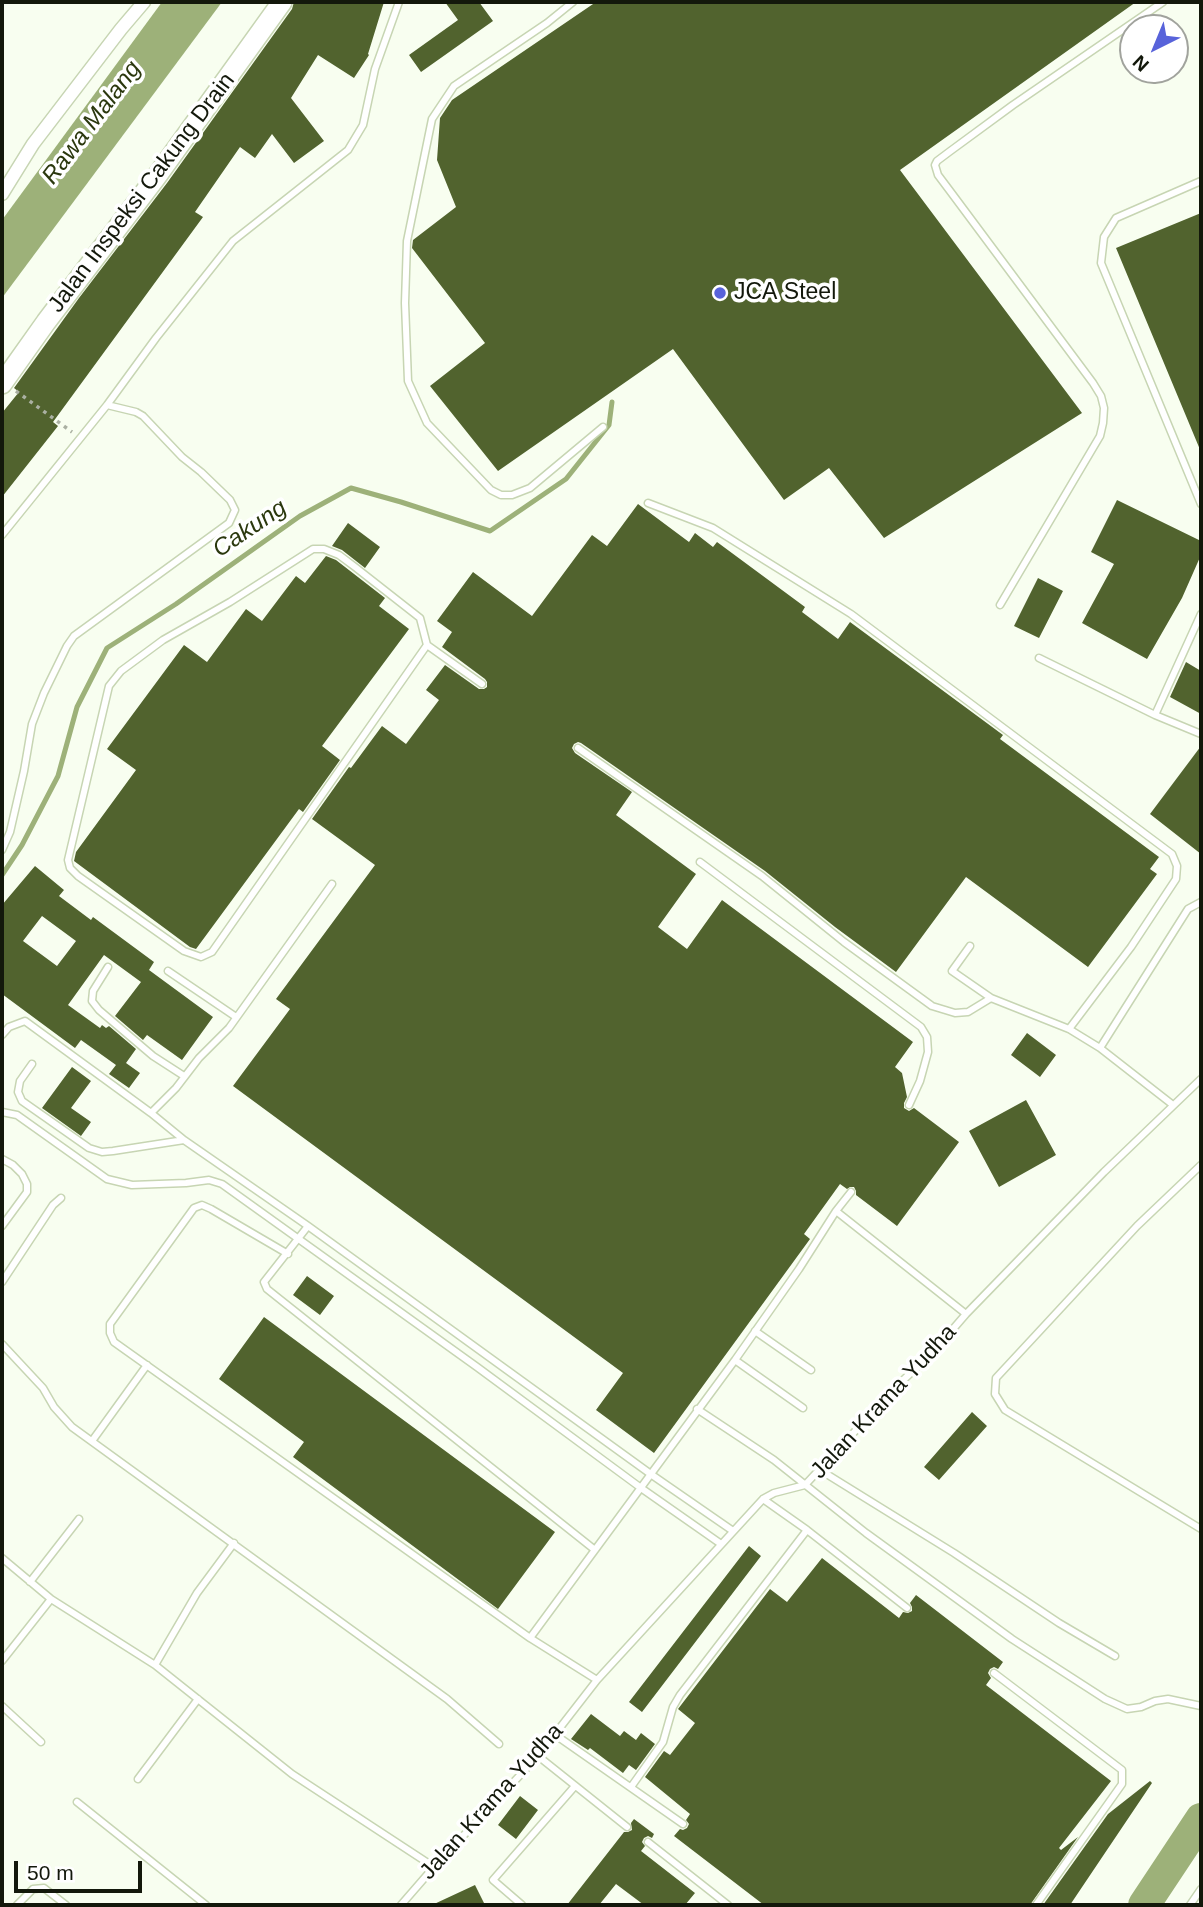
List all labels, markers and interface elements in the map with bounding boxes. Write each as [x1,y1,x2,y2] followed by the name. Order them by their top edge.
[1119,14,1189,84] north arrow
[1129,51,1153,76] text: N
[36,56,148,190] water label: Rawa Malang
[43,68,241,318] street label: Jalan Inspeksi Cakung Drain
[734,279,836,307] place label: JCA Steel
[712,285,728,301] marker: JCA Steel
[208,494,292,564] water label: Cakung
[805,1319,963,1485] street label: Jalan Krama Yudha
[415,1718,569,1886] street label: Jalan Krama Yudha
[18,1848,145,1892] scale bar
[27,1861,74,1884] text: 50 m

